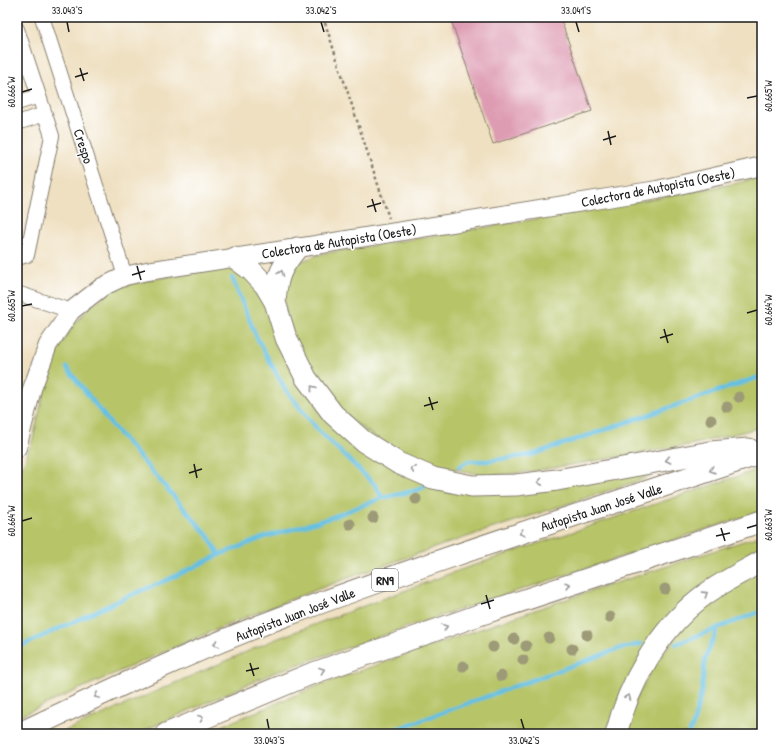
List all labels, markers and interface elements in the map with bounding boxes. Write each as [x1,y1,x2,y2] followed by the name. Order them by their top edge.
[52,4,83,17] text: 33.043°S
[306,4,337,17] text: 33.042°S
[561,4,591,17] text: 33.041°S
[5,76,18,108] text: 60.666°W
[762,80,775,112] text: 60.665°W
[69,126,99,167] street label: Crespo
[579,163,737,212] street label: Colectora de Autopista (Oeste)
[260,219,418,264] street label: Colectora de Autopista (Oeste)
[276,270,284,277] one-way arrow
[5,290,18,322] text: 60.665°W
[762,294,775,325] text: 60.664°W
[311,386,318,393] one-way arrow
[665,455,671,463] one-way arrow
[708,465,715,474] one-way arrow
[409,466,417,474] one-way arrow
[537,477,543,486] one-way arrow
[538,478,665,537] street label: Autopista Juan José Valle
[5,505,18,536] text: 60.664°W
[762,508,775,541] text: 60.663°W
[519,528,526,537] one-way arrow
[372,569,398,591] road number: RN9
[564,581,571,590] one-way arrow
[232,582,358,647] street label: Autopista Juan José Valle
[701,592,708,599] one-way arrow
[441,623,448,631] one-way arrow
[212,640,219,648] one-way arrow
[319,667,326,675] one-way arrow
[93,692,100,700] one-way arrow
[624,694,632,701] one-way arrow
[198,715,205,723] one-way arrow
[254,734,285,747] text: 33.043°S
[509,734,540,747] text: 33.042°S

